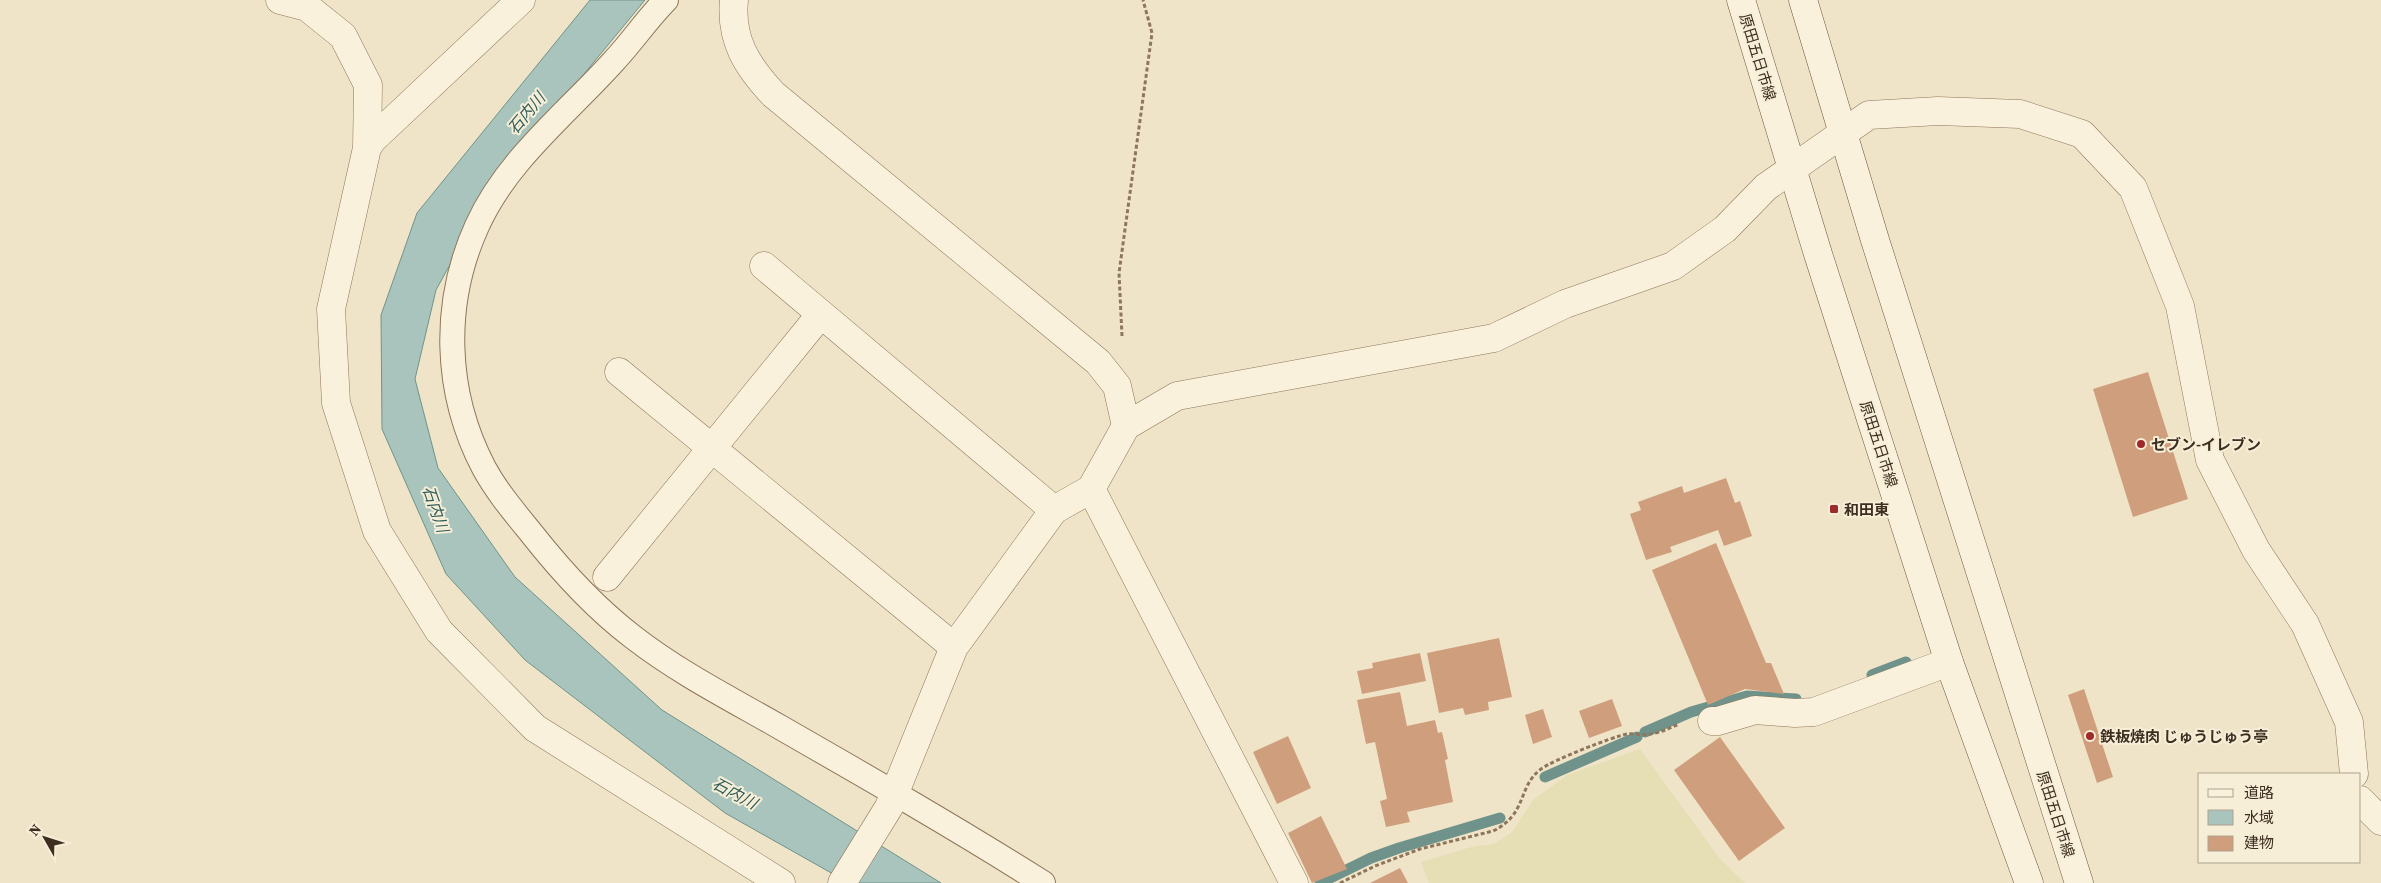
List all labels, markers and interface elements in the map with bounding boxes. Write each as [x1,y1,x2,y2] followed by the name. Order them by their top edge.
[1735,11,1781,103] street label: 原田五日市線
[502,86,551,138] water label: 石内川
[1855,398,1903,490] street label: 原田五日市線
[2151,434,2261,455] place label: セブン-イレブン
[2135,438,2147,450] marker: セブン-イレブン
[418,483,455,537] water label: 石内川
[1844,499,1889,520] place label: 和田東
[1828,503,1840,515] marker: 和田東
[2100,726,2268,747] place label: 鉄板焼肉 じゅうじゅう亭
[2084,730,2096,742] marker: 鉄板焼肉 じゅうじゅう亭
[2032,768,2080,860] street label: 原田五日市線
[709,772,763,815] water label: 石内川
[2198,773,2361,863] legend
[2244,782,2274,803] text: 道路
[2244,807,2274,828] text: 水域
[20,813,70,863] north arrow
[24,820,46,840] text: N
[2244,832,2274,853] text: 建物

